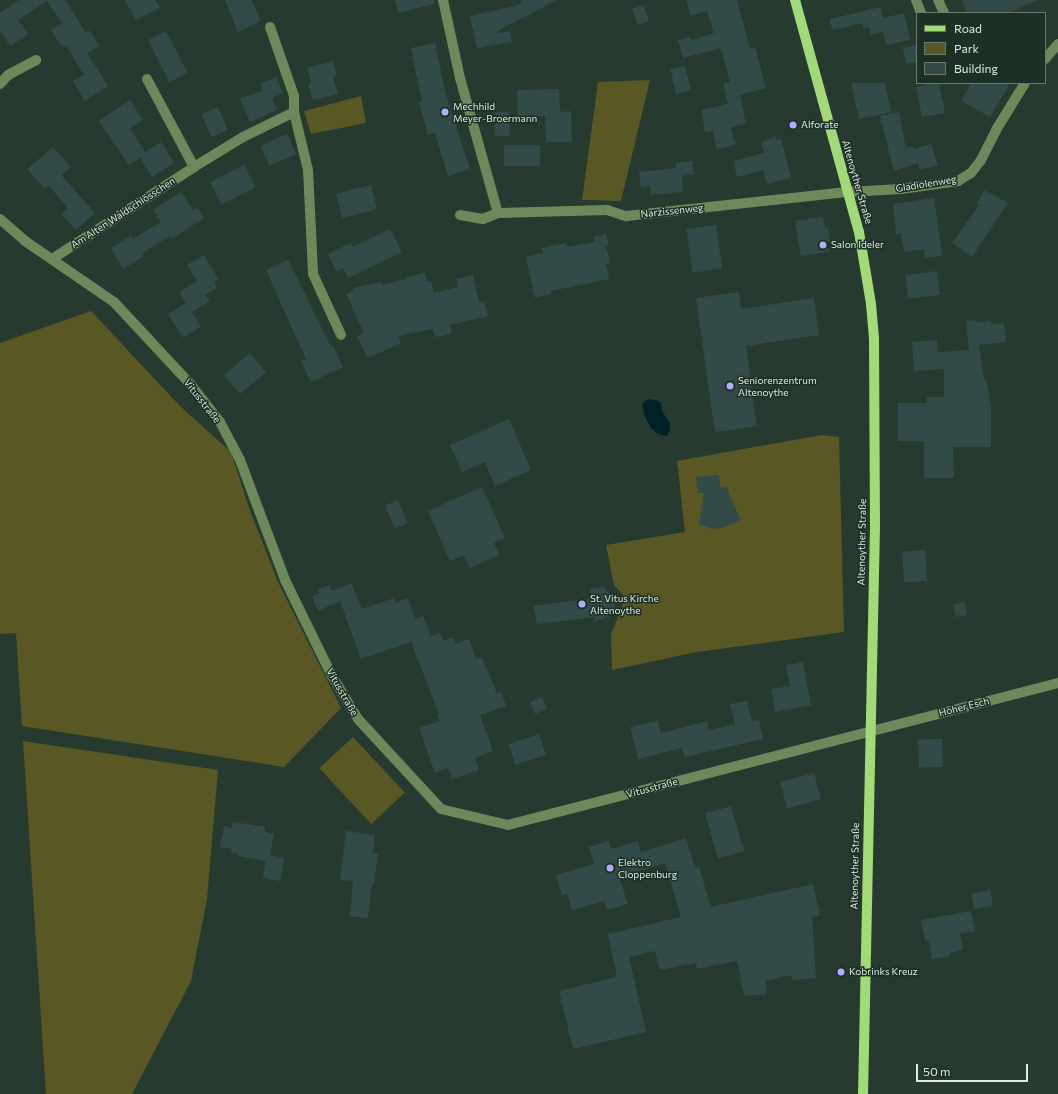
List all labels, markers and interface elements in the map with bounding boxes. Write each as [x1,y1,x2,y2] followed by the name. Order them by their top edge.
[916,12,1046,84] legend
[954,21,982,35] text: Road
[954,41,979,55] text: Park
[954,61,998,75] text: Building
[453,100,537,124] place label: Mechhild Meyer-Broermann
[440,107,450,117] marker: Mechhild Meyer-Broermann
[801,119,839,131] place label: Alforate
[788,120,798,130] marker: Alforate
[839,139,875,225] street label: Altenoyther Straße
[895,173,957,195] street label: Gladiolenweg
[69,175,177,251] street label: Am Alten Waldschlösschen
[640,202,704,220] street label: Narzissenweg
[831,239,884,251] place label: Salon Ideler
[818,240,828,250] marker: Salon Ideler
[738,374,817,398] place label: Seniorenzentrum Altenoythe
[181,377,223,425] street label: Vitusstraße
[725,381,735,391] marker: Seniorenzentrum Altenoythe
[855,499,869,585] street label: Altenoyther Straße
[590,592,659,616] place label: St. Vitus Kirche Altenoythe
[577,599,587,609] marker: St. Vitus Kirche Altenoythe
[324,666,360,718] street label: Vitusstraße
[938,695,990,719] street label: Hoher Esch
[625,775,679,801] street label: Vitusstraße
[848,823,862,909] street label: Altenoyther Straße
[618,856,677,880] place label: Elektro Cloppenburg
[605,863,615,873] marker: Elektro Cloppenburg
[849,966,918,978] place label: Kobrinks Kreuz
[836,967,846,977] marker: Kobrinks Kreuz
[918,1056,1030,1082] scale bar
[923,1064,951,1078] text: 50 m

